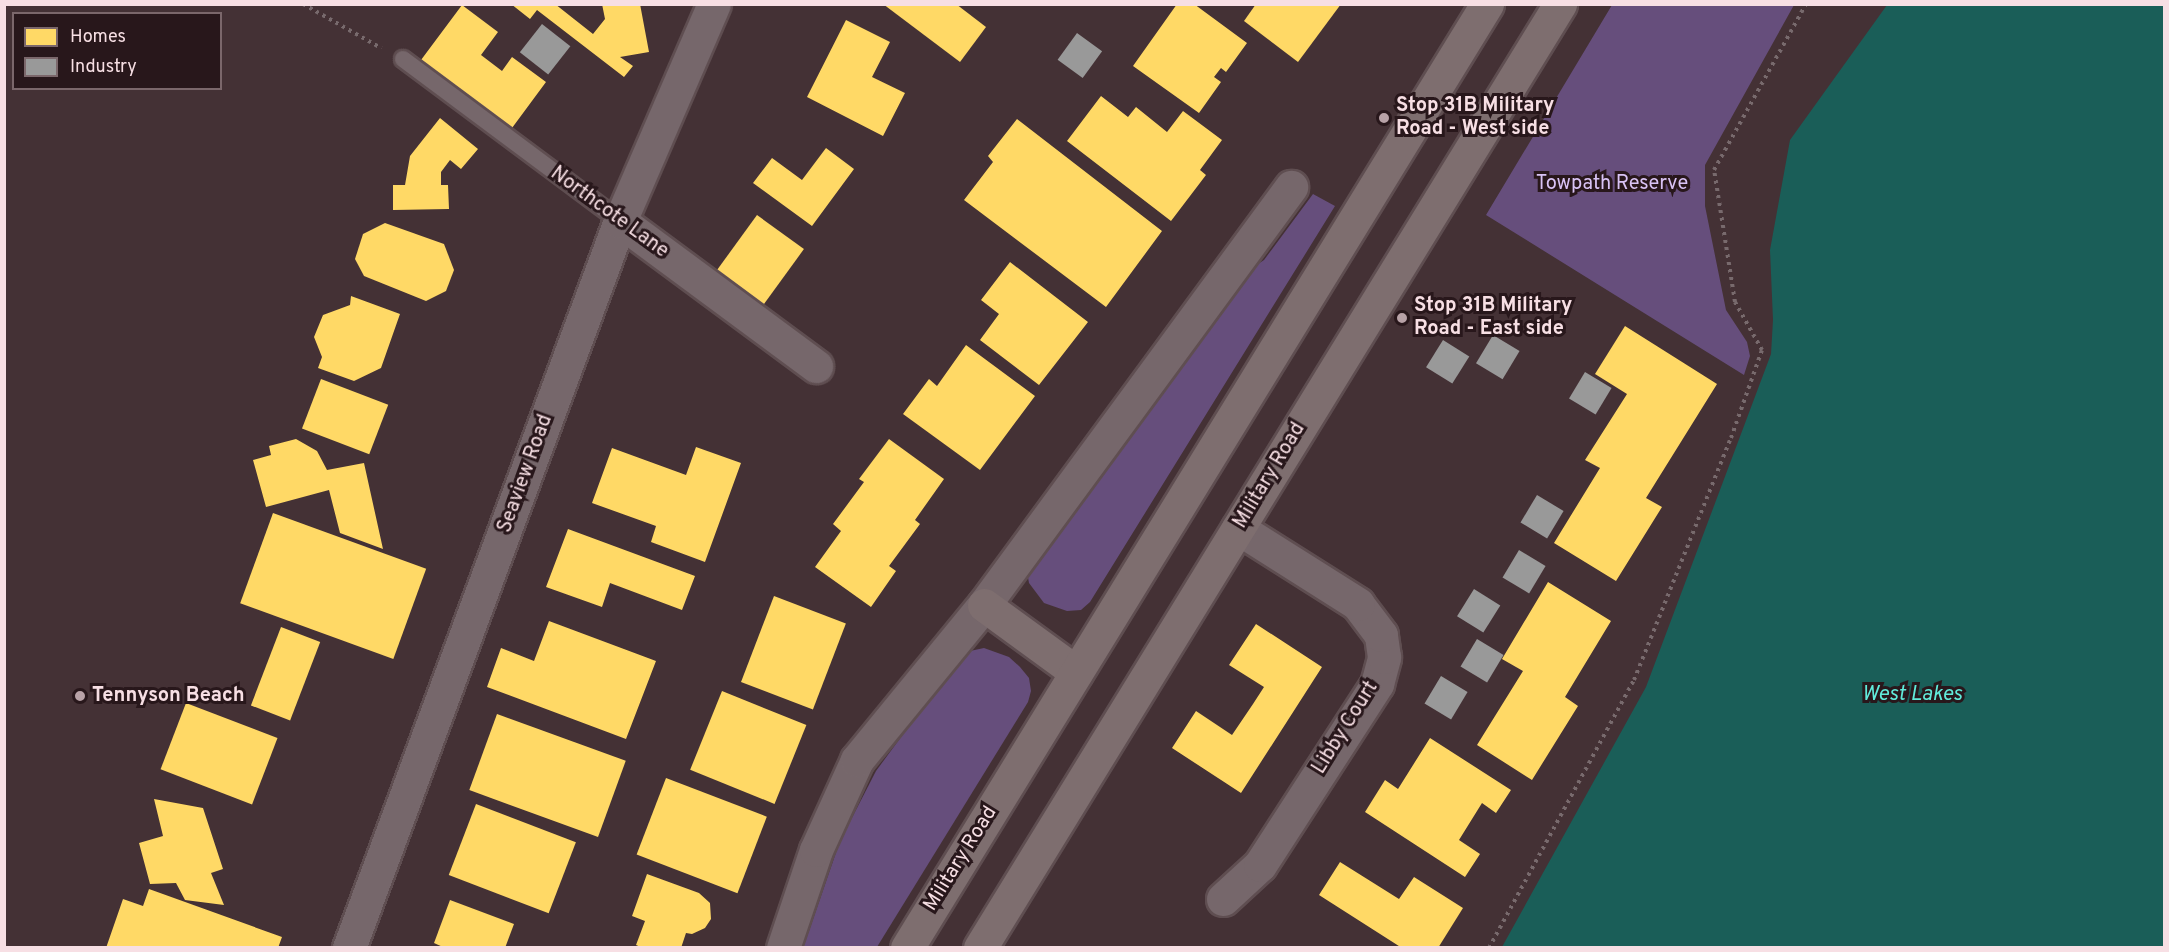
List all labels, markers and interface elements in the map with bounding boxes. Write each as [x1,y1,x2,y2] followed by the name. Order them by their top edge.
[12,12,222,90] legend
[70,26,126,49] text: Homes
[70,56,137,79] text: Industry
[1396,94,1554,141] place label: Stop 31B Military Road - West side
[1377,111,1391,125] marker: Stop 31B Military Road - West side
[545,162,673,264] street label: Northcote Lane
[1536,172,1688,196] park label: Towpath Reserve
[1414,294,1572,341] place label: Stop 31B Military Road - East side
[1395,311,1409,325] marker: Stop 31B Military Road - East side
[494,412,558,536] street label: Seaview Road
[1229,419,1311,533] street label: Military Road
[1308,677,1384,779] street label: Libby Court
[1862,682,1962,708] water label: West Lakes
[92,684,245,708] place label: Tennyson Beach
[73,689,87,703] marker: Tennyson Beach
[919,802,1003,916] street label: Military Road

